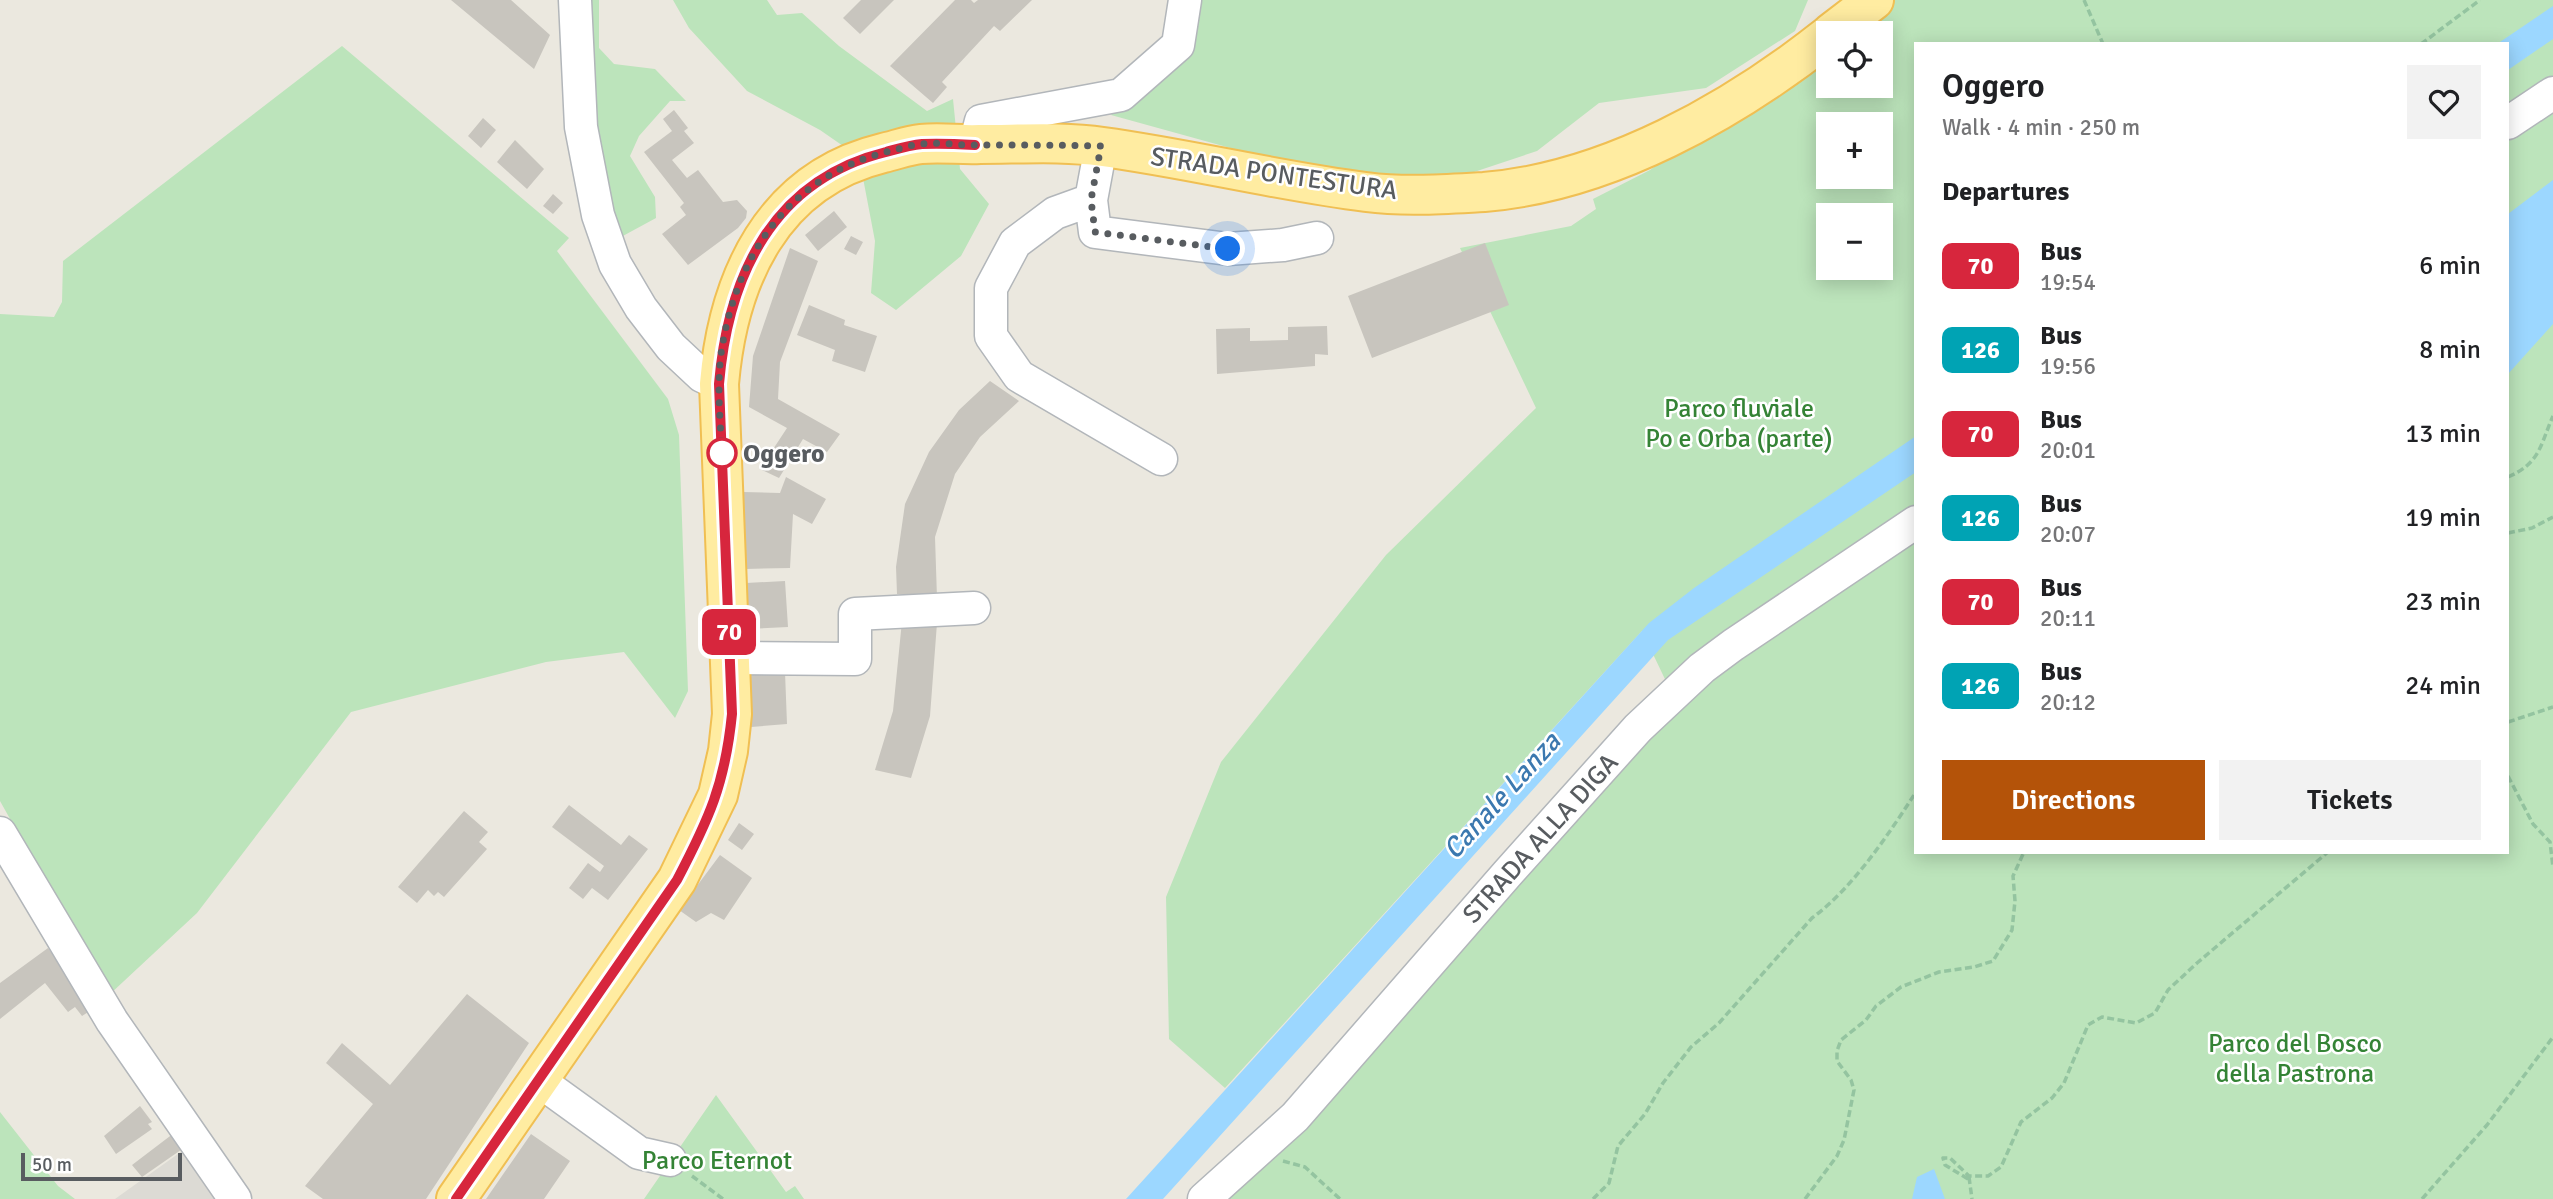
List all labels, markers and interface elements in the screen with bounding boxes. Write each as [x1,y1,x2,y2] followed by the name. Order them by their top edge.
[1816,21,1893,280] map controls
[1816,21,1893,98] button: locate
[2407,65,2481,139] button: heart
[1942,66,2045,107] text: Oggero
[1816,112,1893,189] button: +
[1942,113,2140,142] text: Walk · 4 min · 250 m
[1149,141,1399,207] street label: STRADA PONTESTURA
[1942,176,2069,208] text: Departures
[1816,203,1893,280] button: −
[1210,231,1245,266] your location
[2040,236,2082,268] text: Bus
[2419,250,2481,282] text: 6 min
[1968,251,1993,281] text: 70
[2040,268,2096,297] text: 19:54
[2040,320,2082,352] text: Bus
[2419,334,2481,366] text: 8 min
[1961,335,2000,365] text: 126
[2040,352,2096,381] text: 19:56
[1645,393,1833,455] park label: Parco fluviale Po e Orba (parte)
[2040,404,2082,436] text: Bus
[2405,418,2481,450] text: 13 min
[1968,419,1993,449] text: 70
[2040,436,2096,465] text: 20:01
[707,438,737,468] marker: Oggero
[743,438,825,470] place label: Oggero
[2040,488,2082,520] text: Bus
[2405,502,2481,534] text: 19 min
[1961,503,2000,533] text: 126
[2040,520,2096,549] text: 20:07
[2040,572,2082,604] text: Bus
[2405,586,2481,618] text: 23 min
[1968,587,1993,617] text: 70
[2040,604,2096,633] text: 20:11
[698,609,760,655] line badge: 70
[716,617,742,647] text: 70
[2040,656,2082,688] text: Bus
[2405,670,2481,702] text: 24 min
[1961,671,2000,701] text: 126
[2040,688,2096,717] text: 20:12
[1436,725,1568,866] water label: Canale Lanza
[1456,747,1625,930] street label: STRADA ALLA DIGA
[1942,760,2205,840] button: Directions
[2219,760,2481,840] button: Tickets
[2208,1028,2382,1090] park label: Parco del Bosco della Pastrona
[642,1145,792,1177] park label: Parco Eternot
[21,1150,182,1182] scale bar
[32,1153,72,1177] text: 50 m

